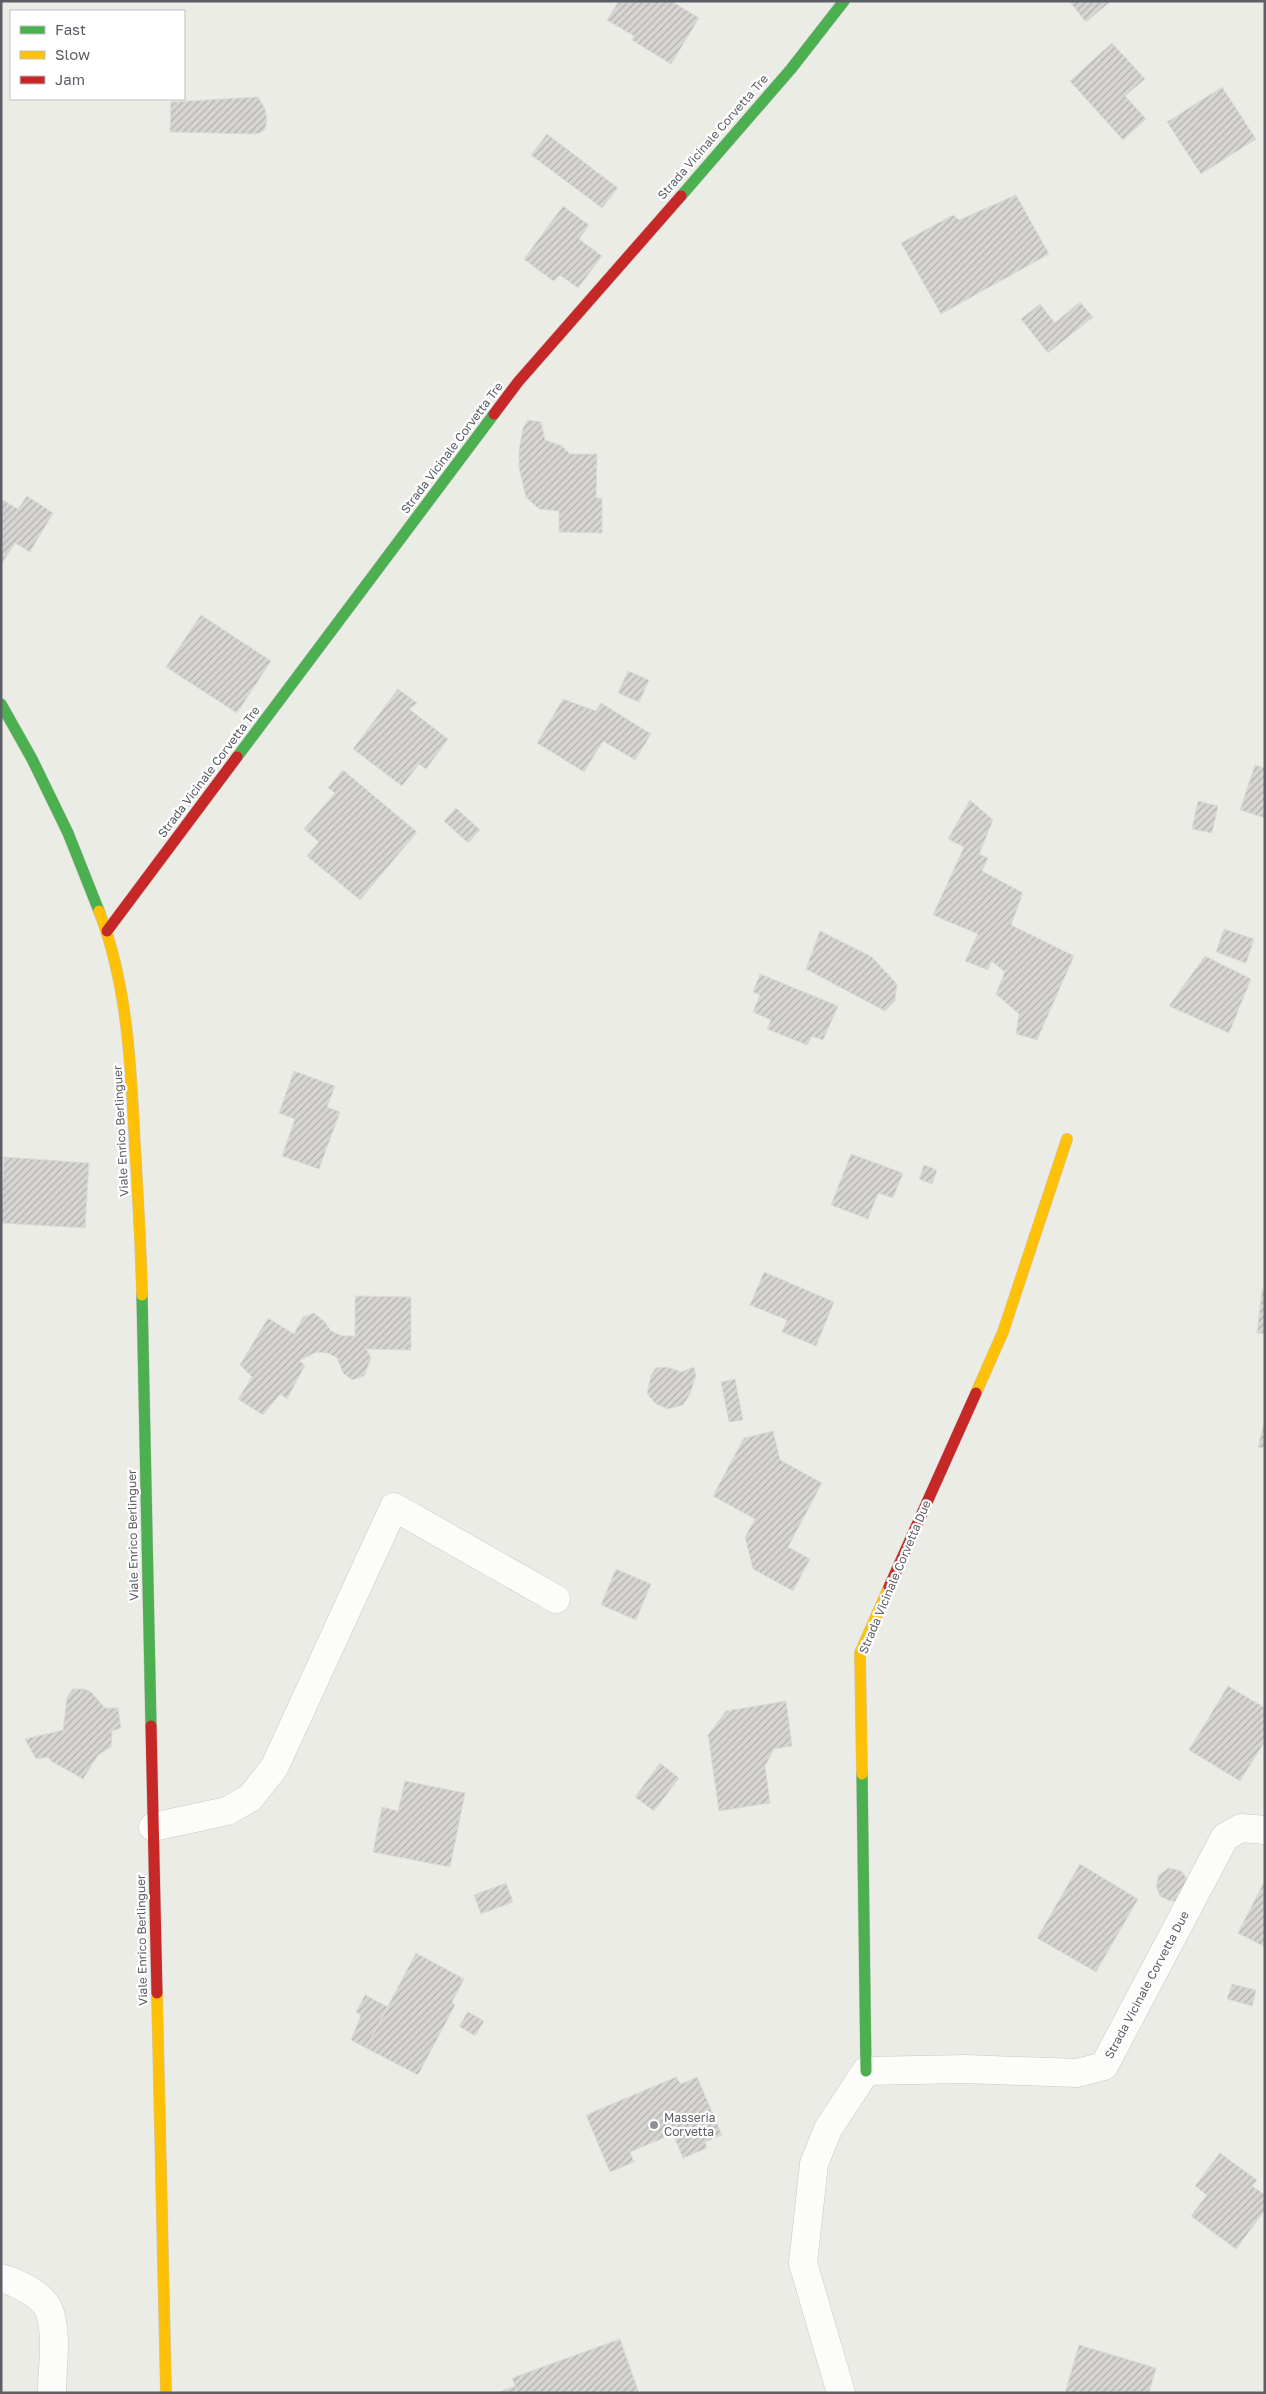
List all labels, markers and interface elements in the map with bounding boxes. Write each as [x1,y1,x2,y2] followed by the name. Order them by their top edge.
[10,10,185,100] legend
[55,20,86,38] text: Fast
[55,45,90,63] text: Slow
[55,70,85,88] text: Jam
[654,71,771,202] street label: Strada Vicinale Corvetta Tre
[397,379,506,516] street label: Strada Vicinale Corvetta Tre
[154,703,263,840] street label: Strada Vicinale Corvetta Tre
[110,1065,131,1197] street label: Viale Enrico Berlinguer
[124,1469,141,1601] street label: Viale Enrico Berlinguer
[855,1498,934,1656] street label: Strada Vicinale Corvetta Due
[133,1874,150,2006] street label: Viale Enrico Berlinguer
[1101,1908,1192,2061] street label: Strada Vicinale Corvetta Due
[664,2110,715,2139] place label: Masseria Corvetta
[648,2119,660,2131] marker: Masseria Corvetta

